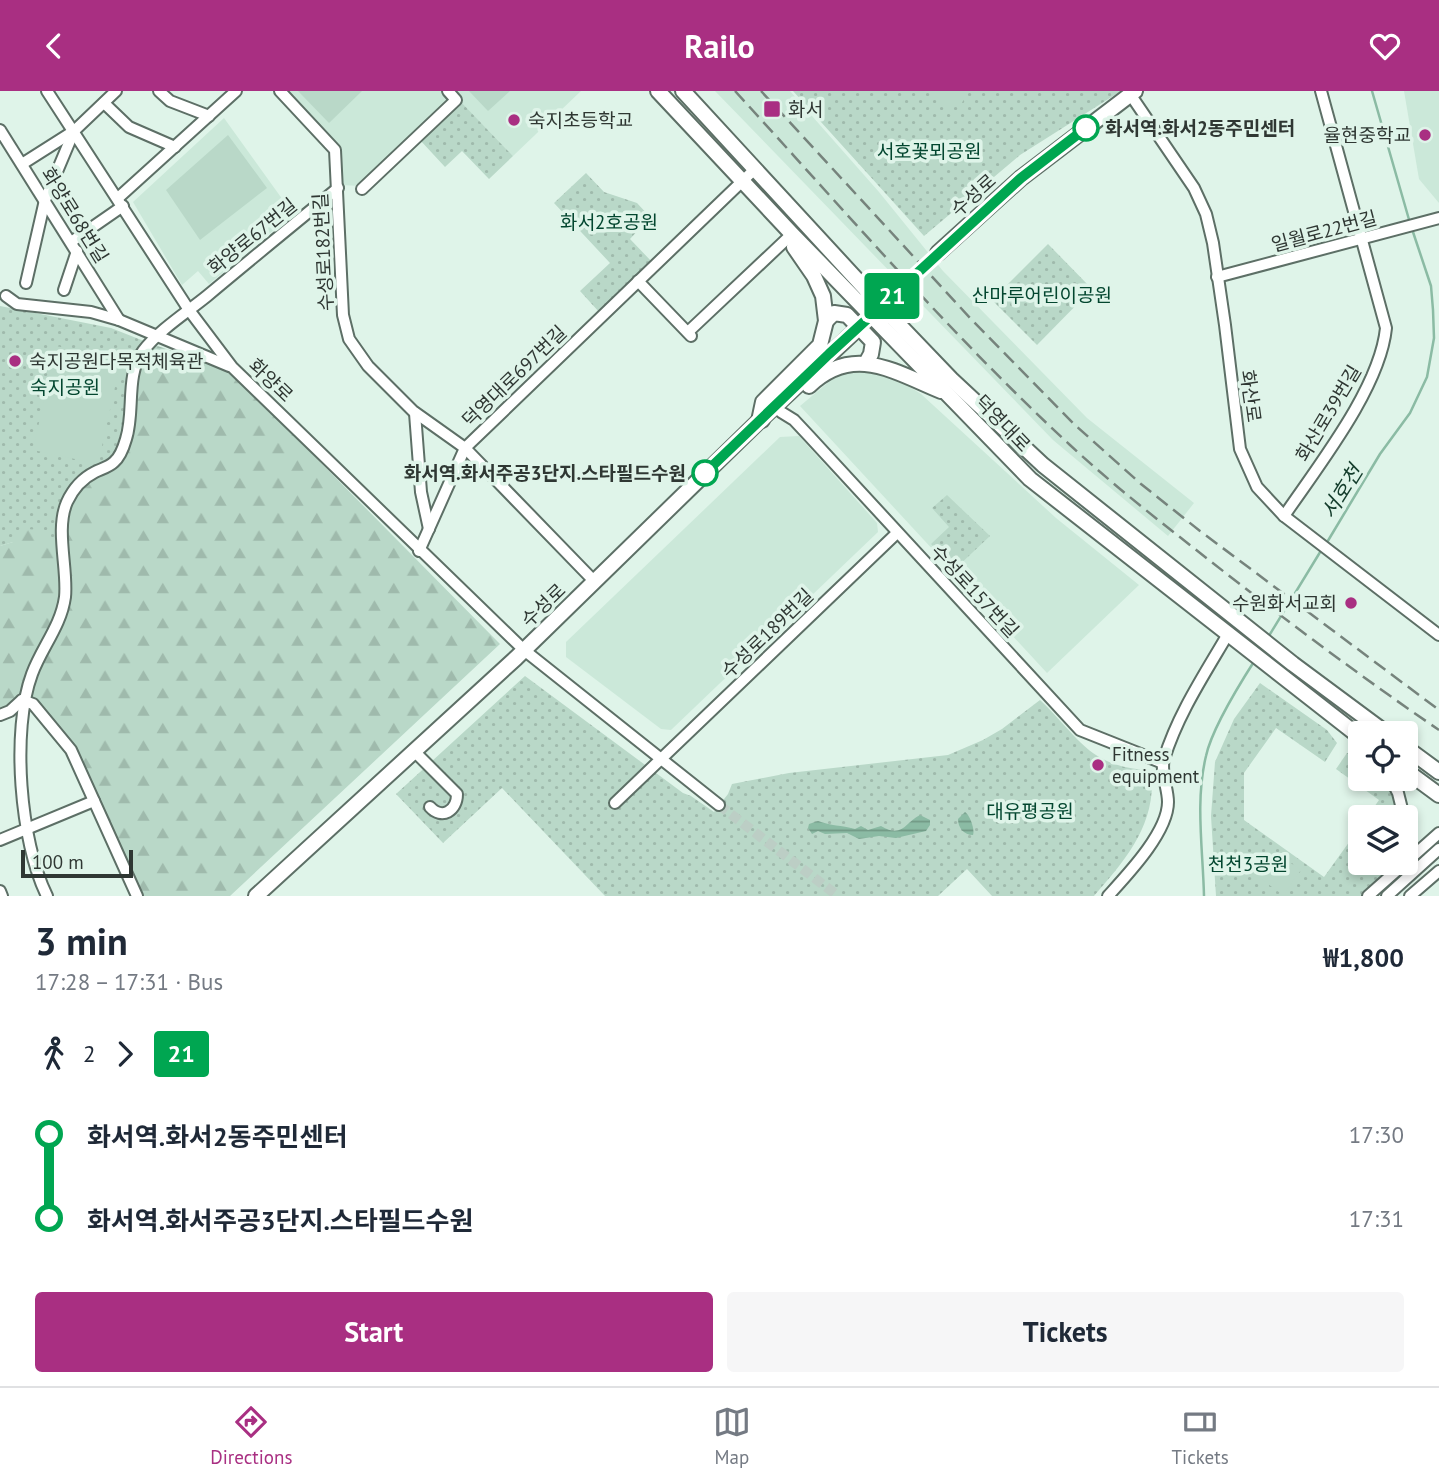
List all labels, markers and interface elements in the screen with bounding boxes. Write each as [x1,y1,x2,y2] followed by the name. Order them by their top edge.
[684,25,755,67] text: Railo
[35,27,73,65] icon: back
[1366,27,1404,65] icon: heart
[788,97,823,121] place label: 화서
[762,99,782,119] marker: 화서
[528,108,633,132] place label: 숙지초등학교
[506,112,522,128] marker: 숙지초등학교
[1073,115,1099,141] marker: 화서역.화서2동주민센터
[1105,116,1295,140] place label: 화서역.화서2동주민센터
[1324,123,1411,147] place label: 율현중학교
[1417,127,1433,143] marker: 율현중학교
[877,139,981,163] park label: 서호꽃뫼공원
[36,163,114,267] street label: 화양로68번길
[945,169,1001,221] street label: 수성로
[308,192,338,312] street label: 수성로182번길
[202,193,302,279] street label: 화양로67번길
[1269,205,1379,257] street label: 일월로22번길
[560,210,658,234] park label: 화서2호공원
[860,273,924,319] line badge: 21
[878,280,906,311] text: 21
[972,283,1112,307] park label: 산마루어린이공원
[457,320,571,432] street label: 덕영대로697번길
[29,349,204,373] place label: 숙지공원다목적체육관
[7,353,23,369] marker: 숙지공원다목적체육관
[244,353,298,407] street label: 화양로
[1290,360,1366,466] street label: 화산로39번길
[1235,368,1267,424] street label: 화산로
[30,375,100,399] park label: 숙지공원
[970,390,1036,456] street label: 덕영대로
[1315,458,1370,523] water label: 서호천
[692,460,718,486] marker: 화서역.화서주공3단지.스타필드수원
[404,461,686,485] place label: 화서역.화서주공3단지.스타필드수원
[926,539,1024,643] street label: 수성로157번길
[516,578,570,632] street label: 수성로
[716,583,818,683] street label: 수성로189번길
[1232,591,1337,615] place label: 수원화서교회
[1343,595,1359,611] marker: 수원화서교회
[1348,721,1418,875] map controls
[1348,721,1418,791] button: locate
[1112,742,1200,788] place label: Fitness equipment
[1090,757,1106,773] marker: Fitness equipment
[986,799,1074,823] park label: 대유평공원
[1348,805,1418,875] button: layers
[21,847,133,879] scale bar
[32,850,84,874] text: 100 m
[1208,852,1288,876] park label: 천천3공원
[35,916,128,965] text: 3 min
[1323,941,1404,974] text: ₩1,800
[35,967,223,996] text: 17:28 – 17:31 · Bus
[35,1035,73,1073] icon: walk
[106,1035,144,1073] icon: forward
[168,1038,195,1069] text: 21
[83,1039,96,1068] text: 2
[87,1120,347,1153] text: 화서역.화서2동주민센터
[1349,1120,1404,1149] text: 17:30
[87,1204,473,1237] text: 화서역.화서주공3단지.스타필드수원
[1349,1204,1404,1233] text: 17:31
[35,1292,713,1372] button: Start
[727,1292,1404,1372] button: Tickets
[210,1403,292,1469] tab: Directions
[713,1403,751,1469] tab: Map
[1172,1403,1229,1469] tab: Tickets

